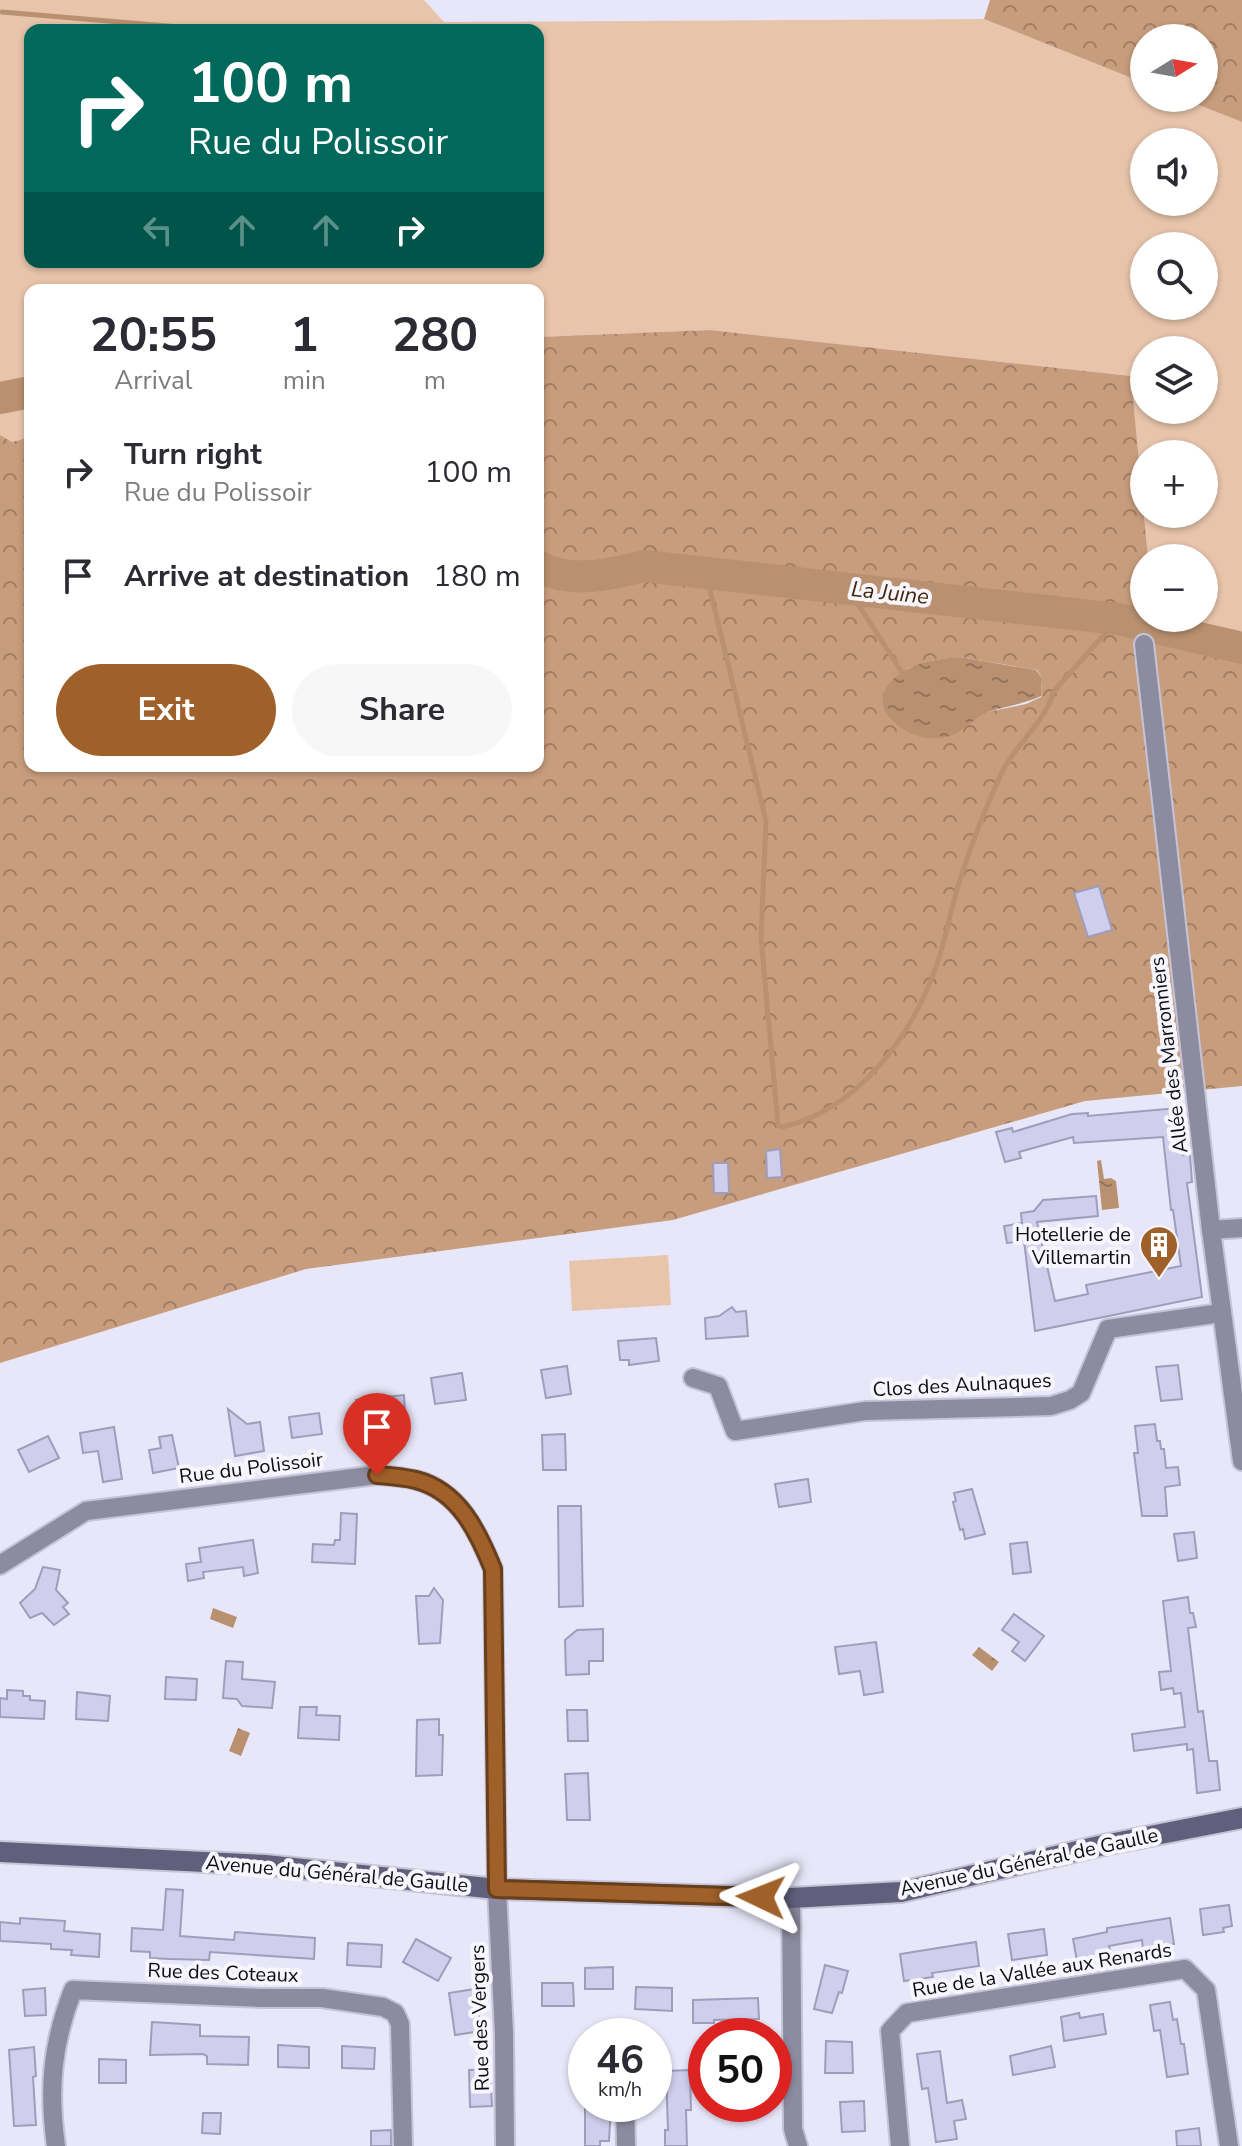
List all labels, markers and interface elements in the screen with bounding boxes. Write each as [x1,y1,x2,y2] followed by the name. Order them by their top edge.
[1130,24,1218,112] north arrow
[1130,24,1218,632] map controls
[188,45,353,122] text: 100 m
[56,56,160,160] icon: right
[188,118,448,167] text: Rue du Polissoir
[1130,128,1218,216] button: sound
[136,208,180,252] icon: left
[220,208,264,252] icon: ahead
[304,208,348,252] icon: ahead
[388,208,432,252] icon: right
[1130,232,1218,320] button: search
[90,302,217,368] text: 20:55
[290,302,319,368] text: 1
[392,302,478,368] text: 280
[1130,336,1218,424] button: layers
[114,363,193,398] text: Arrival
[283,363,326,398] text: min
[424,363,446,398] text: m
[124,434,262,475] text: Turn right
[1130,440,1218,528] button: +
[56,450,100,494] icon: right
[425,452,512,493] text: 100 m
[124,475,312,510] text: Rue du Polissoir
[1130,544,1218,632] button: −
[56,554,100,598] icon: arrive
[124,556,409,597] text: Arrive at destination
[433,556,521,597] text: 180 m
[850,574,931,612] water label: La Juine
[56,664,276,756] button: Exit
[292,664,512,756] button: Share
[1144,955,1194,1155] street label: Allée des Marronniers
[1015,1221,1131,1271] place label: Hotellerie de Villemartin
[1138,1224,1180,1279] building icon: Hotellerie de Villemartin
[872,1367,1052,1403] street label: Clos des Aulnaques
[343,1393,411,1475] pin
[355,1405,399,1449] icon: arrive
[178,1446,324,1490] street label: Rue du Polissoir
[897,1821,1161,1903] street label: Avenue du Général de Gaulle
[205,1849,469,1899] street label: Avenue du Général de Gaulle
[719,1855,803,1939] position arrow
[910,1936,1174,2004] street label: Rue de la Vallée aux Renards
[464,1944,496,2092] street label: Rue des Vergers
[147,1957,299,1989] street label: Rue des Coteaux
[688,2018,792,2122] speed limit sign: 50
[596,2033,644,2087] text: 46
[598,2076,642,2103] text: km/h

